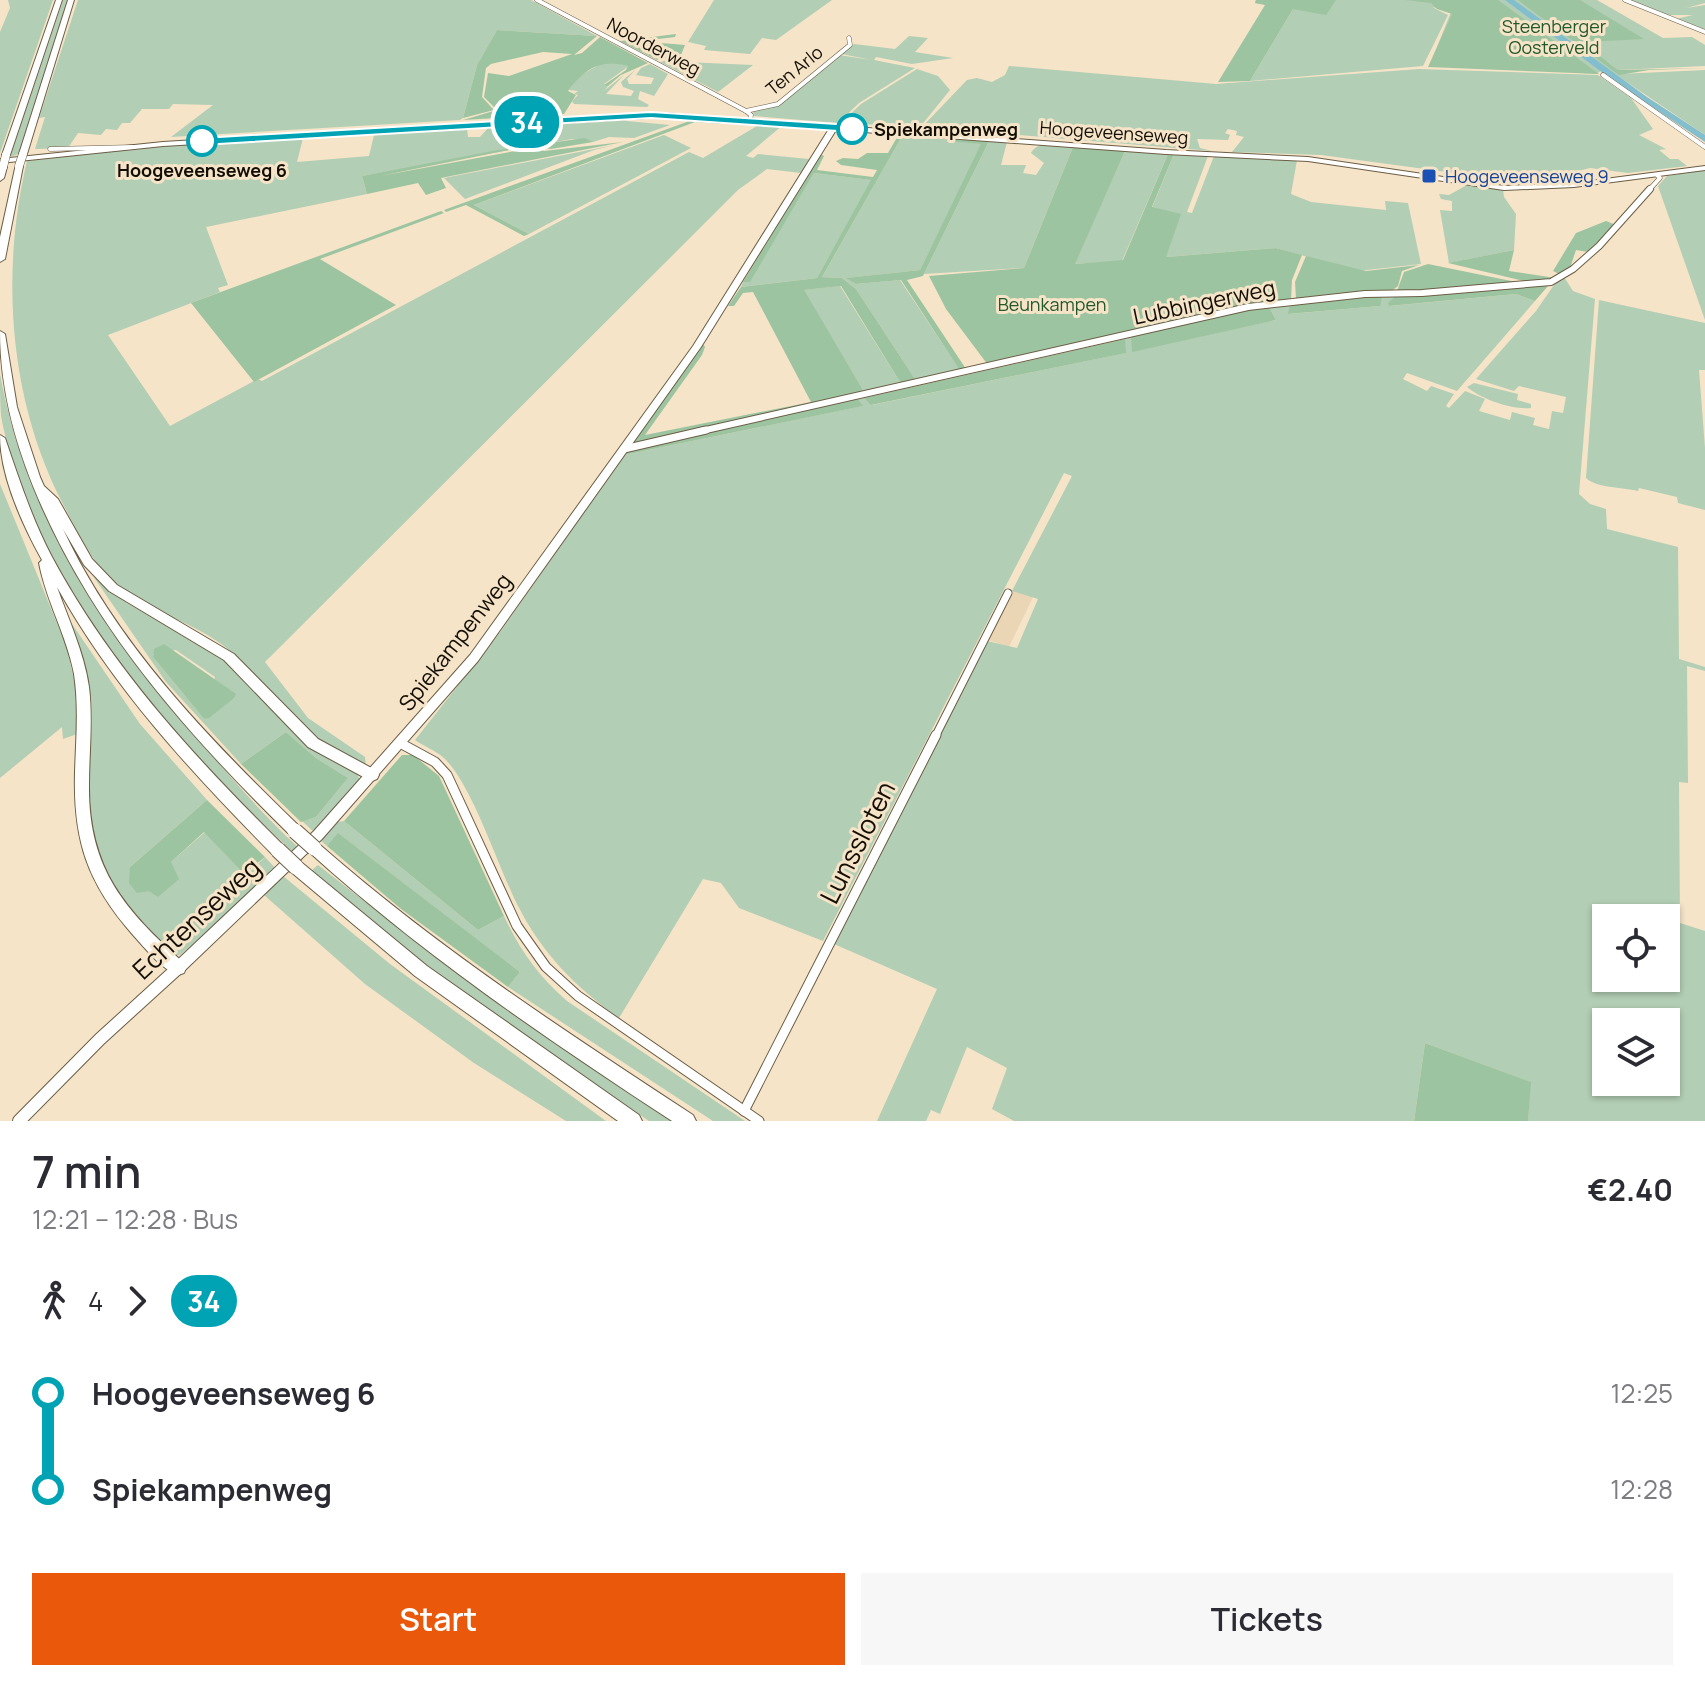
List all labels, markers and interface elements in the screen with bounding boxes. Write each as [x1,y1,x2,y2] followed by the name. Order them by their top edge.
[603,11,705,81] street label: Noorderweg
[1502,14,1607,59] park label: Steenberger Oosterveld
[761,40,827,100] street label: Ten Arlo
[491,96,563,148] line badge: 34
[510,103,544,141] text: 34
[837,114,867,144] marker: Spiekampenweg
[1039,115,1189,149] street label: Hoogeveenseweg
[874,117,1018,141] place label: Spiekampenweg
[187,126,217,156] marker: Hoogeveenseweg 6
[117,158,287,182] place label: Hoogeveenseweg 6
[1445,164,1609,188] place label: Hoogeveenseweg 9
[1420,167,1438,185] marker: Hoogeveenseweg 9
[1130,272,1278,332] street label: Lubbingerweg
[998,292,1106,316] park label: Beunkampen
[392,567,518,717] street label: Spiekampenweg
[811,775,903,909] street label: Lunssloten
[124,849,268,987] street label: Echtenseweg
[1592,904,1680,1096] map controls
[1592,904,1680,992] button: locate
[1592,1008,1680,1096] button: layers
[32,1141,141,1201] text: 7 min
[1588,1169,1673,1210] text: €2.40
[32,1201,238,1237] text: 12:21 – 12:28 · Bus
[32,1279,76,1323] icon: walk
[115,1279,159,1323] icon: forward
[187,1282,221,1320] text: 34
[88,1283,103,1319] text: 4
[92,1373,375,1414] text: Hoogeveenseweg 6
[1610,1375,1673,1411] text: 12:25
[92,1469,332,1510] text: Spiekampenweg
[1610,1471,1673,1507] text: 12:28
[32,1573,845,1665] button: Start
[861,1573,1673,1665] button: Tickets

